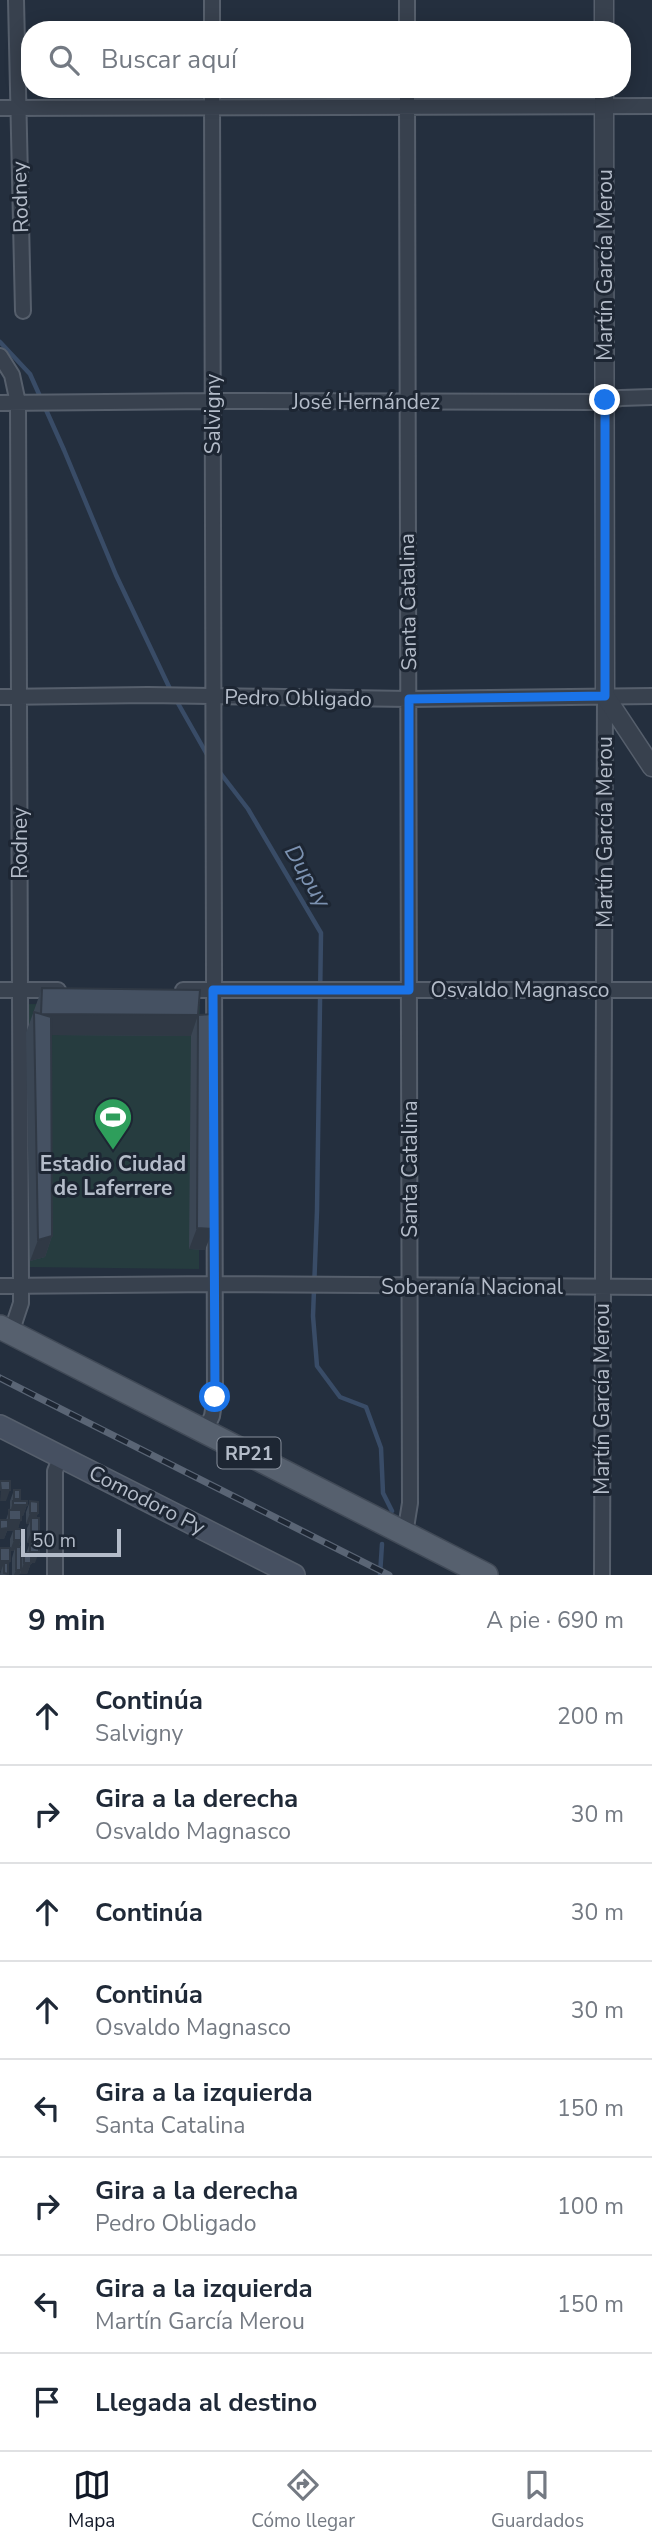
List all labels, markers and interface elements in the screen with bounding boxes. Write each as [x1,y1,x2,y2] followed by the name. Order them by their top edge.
[21,21,631,98] search box
[45,41,83,79] icon: search
[101,42,237,77] text: Buscar aquí
[5,161,35,233] street label: Rodney
[591,169,619,361] street label: Martín García Merou
[199,373,227,454] street label: Salvigny
[589,384,620,415] route end
[291,388,440,416] street label: José Hernández
[393,533,423,671] street label: Santa Catalina
[224,683,372,713] street label: Pedro Obligado
[591,736,619,928] street label: Martín García Merou
[6,807,34,879] street label: Rodney
[277,839,339,915] water label: Dupuy
[431,976,609,1004] street label: Osvaldo Magnasco
[92,1096,134,1151] sports icon: Estadio Ciudad de Laferrere
[396,1100,424,1238] street label: Santa Catalina
[40,1150,186,1202] place label: Estadio Ciudad de Laferrere
[381,1273,564,1301] street label: Soberanía Nacional
[588,1303,616,1495] street label: Martín García Merou
[199,1381,230,1412] route start
[218,1438,280,1469] road number: RP21
[84,1459,210,1541] street label: Comodoro Py
[21,1526,121,1558] scale bar
[32,1528,76,1554] text: 50 m
[28,1600,106,1641] text: 9 min
[486,1605,624,1636] text: A pie · 690 m
[95,1683,203,1718] text: Continúa
[28,1697,66,1735] icon: ahead
[557,1701,624,1732] text: 200 m
[95,1718,183,1749] text: Salvigny
[95,1781,298,1816] text: Gira a la derecha
[28,1795,66,1833] icon: right
[571,1799,624,1830] text: 30 m
[95,1816,291,1847] text: Osvaldo Magnasco
[28,1893,66,1931] icon: ahead
[95,1895,203,1930] text: Continúa
[571,1897,624,1928] text: 30 m
[95,1977,203,2012] text: Continúa
[28,1991,66,2029] icon: ahead
[571,1995,624,2026] text: 30 m
[95,2012,291,2043] text: Osvaldo Magnasco
[95,2075,313,2110] text: Gira a la izquierda
[28,2089,66,2127] icon: left
[557,2093,624,2124] text: 150 m
[95,2110,245,2141] text: Santa Catalina
[95,2173,298,2208] text: Gira a la derecha
[28,2187,66,2225] icon: right
[557,2191,624,2222] text: 100 m
[95,2208,257,2239] text: Pedro Obligado
[95,2271,313,2306] text: Gira a la izquierda
[28,2285,66,2323] icon: left
[557,2289,624,2320] text: 150 m
[95,2306,305,2337] text: Martín García Merou
[28,2383,66,2421] icon: arrive
[95,2385,317,2420] text: Llegada al destino
[68,2466,115,2534] tab: Mapa
[251,2466,355,2534] tab: Cómo llegar
[491,2466,584,2534] tab: Guardados

